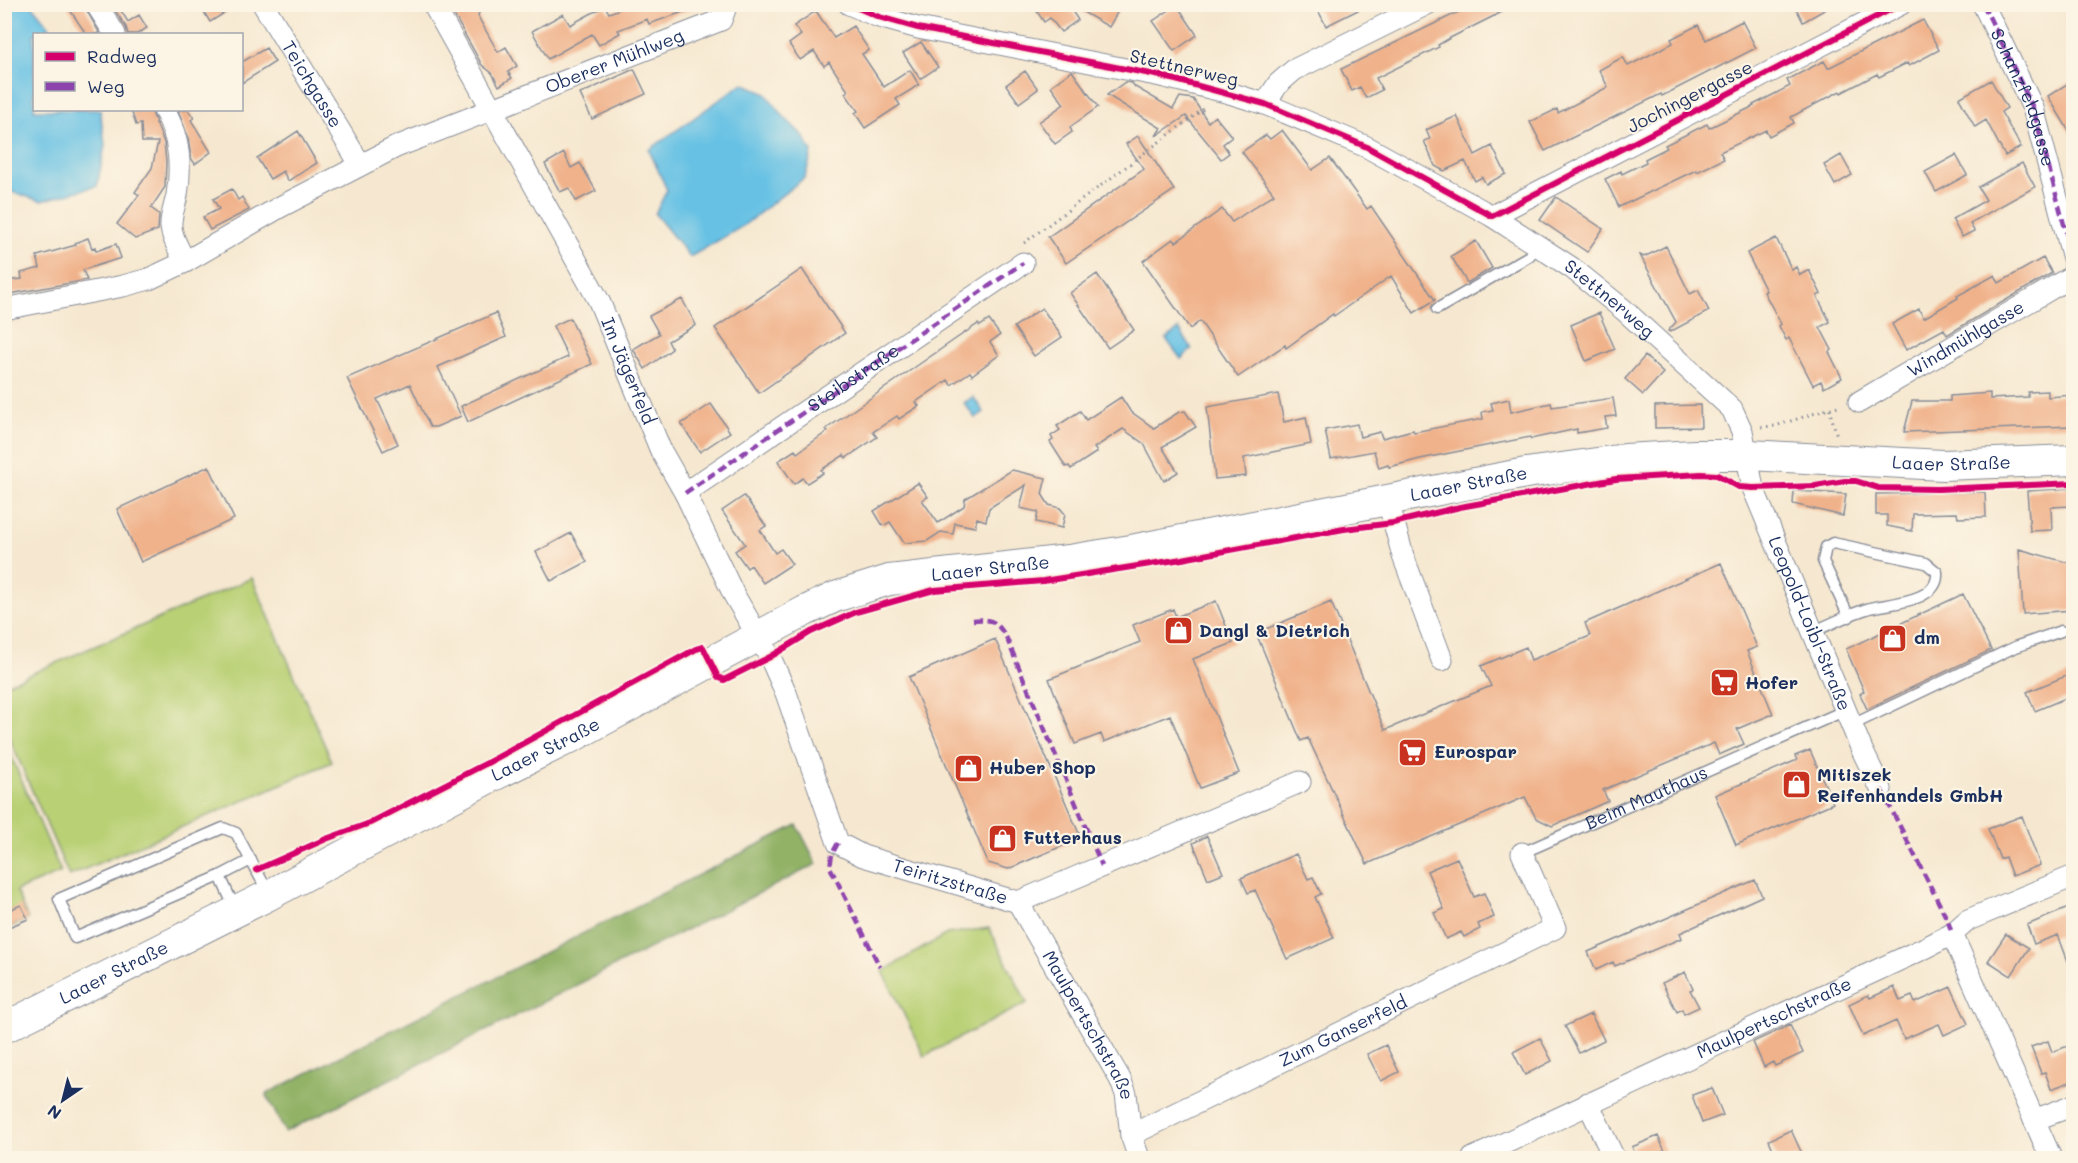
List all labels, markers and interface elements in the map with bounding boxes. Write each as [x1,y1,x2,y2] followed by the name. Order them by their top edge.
[542,23,687,98] street label: Oberer Mühlweg
[1986,24,2061,169] street label: Schanzfeldgasse
[33,33,243,111] legend
[277,36,348,132] street label: Teichgasse
[1128,43,1241,91] street label: Stettnerweg
[87,44,157,68] text: Radweg
[1623,54,1756,138] street label: Jochingergasse
[87,74,124,98] text: Weg
[1560,253,1660,343] street label: Stettnerweg
[1902,294,2028,382] street label: Windmühlgasse
[596,313,662,428] street label: Im Jägerfeld
[803,338,904,417] street label: Steibstraße
[1892,449,2011,476] street label: Laaer Straße
[1408,460,1529,506] street label: Laaer Straße
[1763,532,1857,714] street label: Leopold-Loibl-Straße
[930,549,1051,586] street label: Laaer Straße
[1162,615,1194,647] shop icon: Dangl & Dietrich
[1199,618,1350,642] place label: Dangl & Dietrich
[1877,622,1909,654] shop icon: dm
[1914,625,1940,649] place label: dm
[1708,667,1740,699] supermarket icon: Hofer
[1745,670,1798,694] place label: Hofer
[487,711,604,786] street label: Laaer Straße
[1397,736,1429,768] supermarket icon: Eurospar
[1434,739,1517,763] place label: Eurospar
[952,752,984,784] shop icon: Huber Shop
[989,755,1096,779] place label: Huber Shop
[1581,760,1711,835] street label: Beim Mauthaus
[1817,762,2004,807] place label: Mitiszek Reifenhandels GmbH
[1780,769,1812,801] shop icon: Mitiszek Reifenhandels GmbH
[986,822,1018,854] shop icon: Futterhaus
[1023,825,1122,849] place label: Futterhaus
[890,853,1011,909] street label: Teiritzstraße
[55,935,172,1009] street label: Laaer Straße
[1037,946,1140,1101] street label: Maulpertschstraße
[1692,971,1855,1063] street label: Maulpertschstraße
[1275,989,1411,1072] street label: Zum Ganserfeld
[33,1070,93,1130] north arrow
[43,1101,65,1125] text: N

